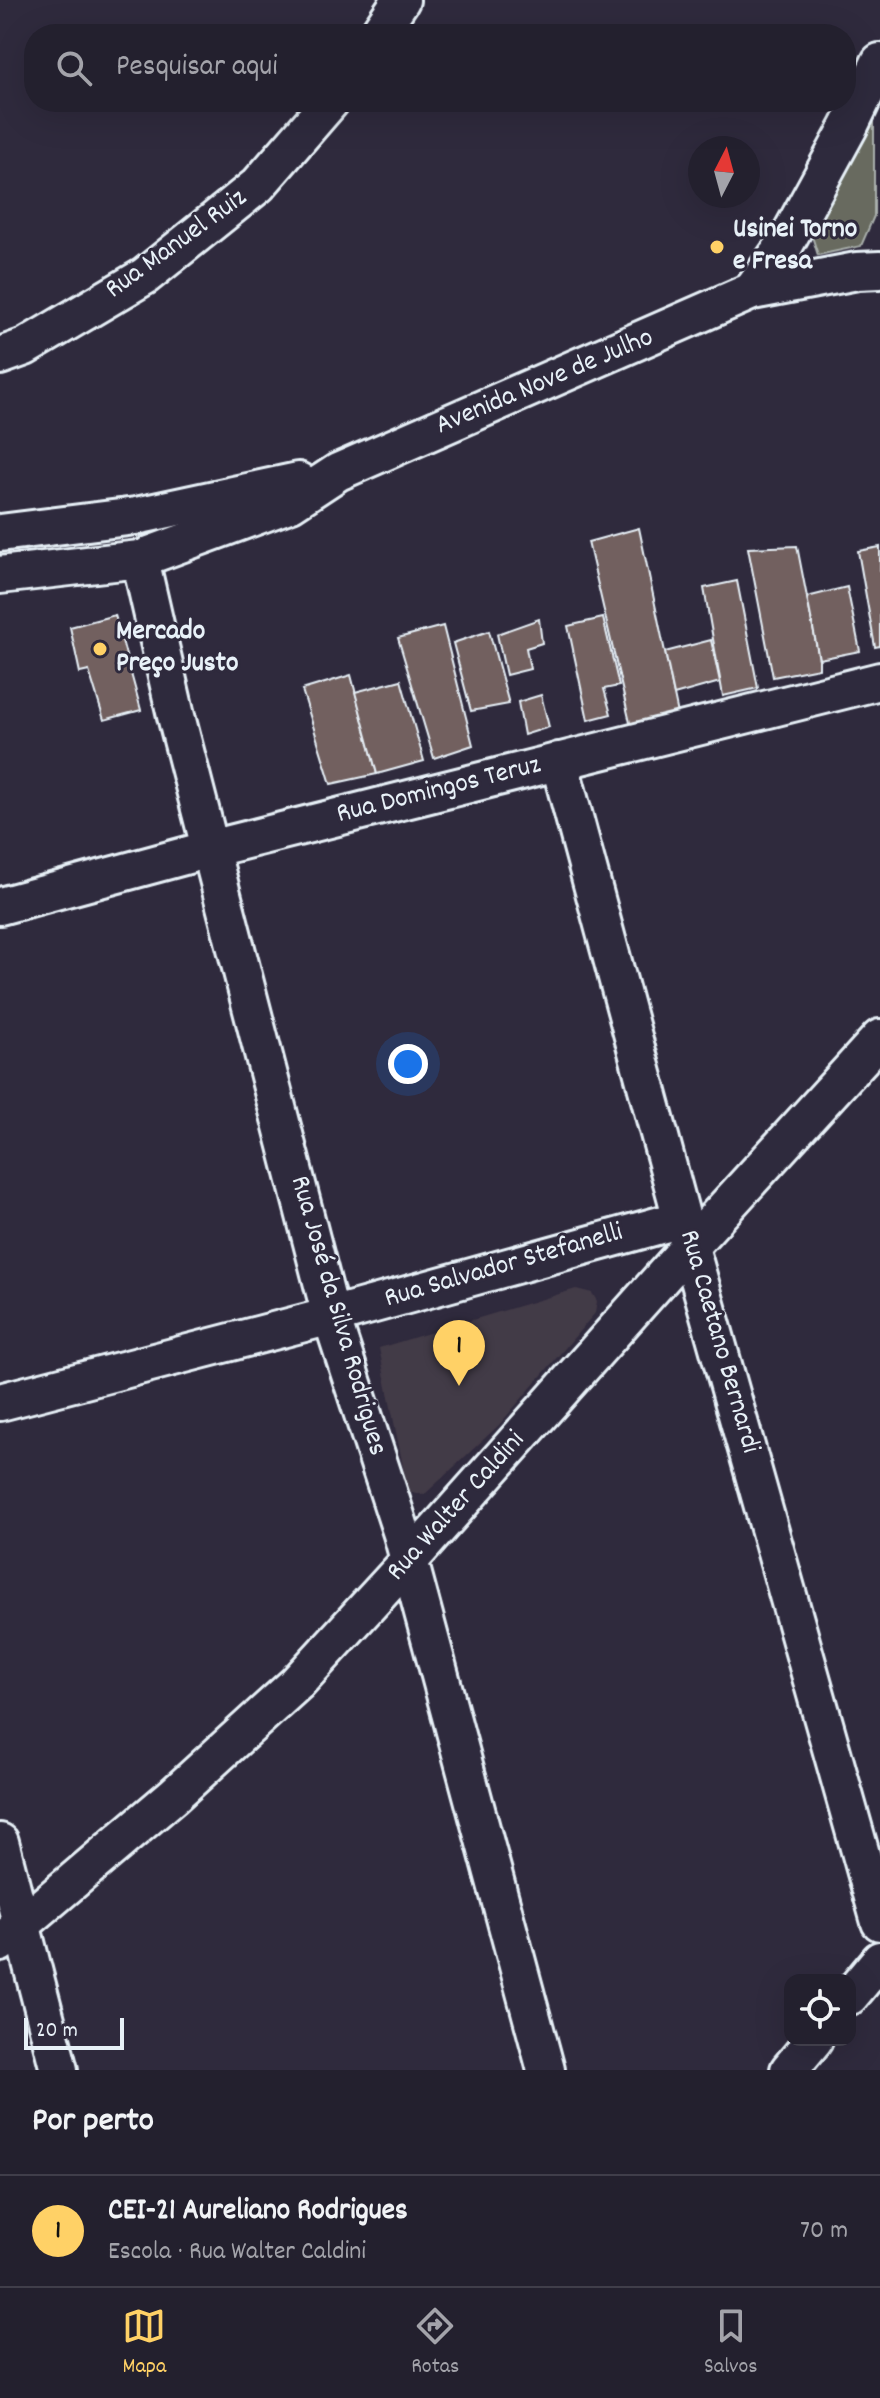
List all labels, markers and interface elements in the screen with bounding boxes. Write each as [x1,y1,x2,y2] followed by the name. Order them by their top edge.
[24,24,856,112] search box
[52,46,96,90] icon: search
[116,47,278,90] text: Pesquisar aqui
[688,136,760,208] north arrow
[98,180,256,310] street label: Rua Manuel Ruiz
[733,211,857,283] place label: Usinei Torno e Fresa
[708,238,726,256] marker: Usinei Torno e Fresa
[430,319,660,447] street label: Avenida Nove de Julho
[116,613,238,685] place label: Mercado Preço Justo
[91,640,109,658] marker: Mercado Preço Justo
[333,746,546,836] street label: Rua Domingos Teruz
[388,1044,428,1084] your location
[278,1171,396,1461] street label: Rua José da Silva Rodrigues
[380,1214,628,1320] street label: Rua Salvador Stefanelli
[667,1226,769,1458] street label: Rua Caetano Bernardi
[433,1320,485,1386] pin: 1
[378,1423,536,1591] street label: Rua Walter Caldini
[784,1974,856,2046] map controls
[784,1974,856,2046] button: locate
[24,2014,124,2050] scale bar
[36,2016,78,2047] text: 20 m
[32,2098,154,2147] text: Por perto
[108,2191,408,2234] text: CEI-21 Aureliano Rodrigues
[55,2213,61,2250] text: 1
[800,2213,848,2250] text: 70 m
[108,2234,366,2271] text: Escola · Rua Walter Caldini
[122,2304,166,2383] tab: Mapa
[411,2304,459,2383] tab: Rotas
[704,2304,758,2383] tab: Salvos

